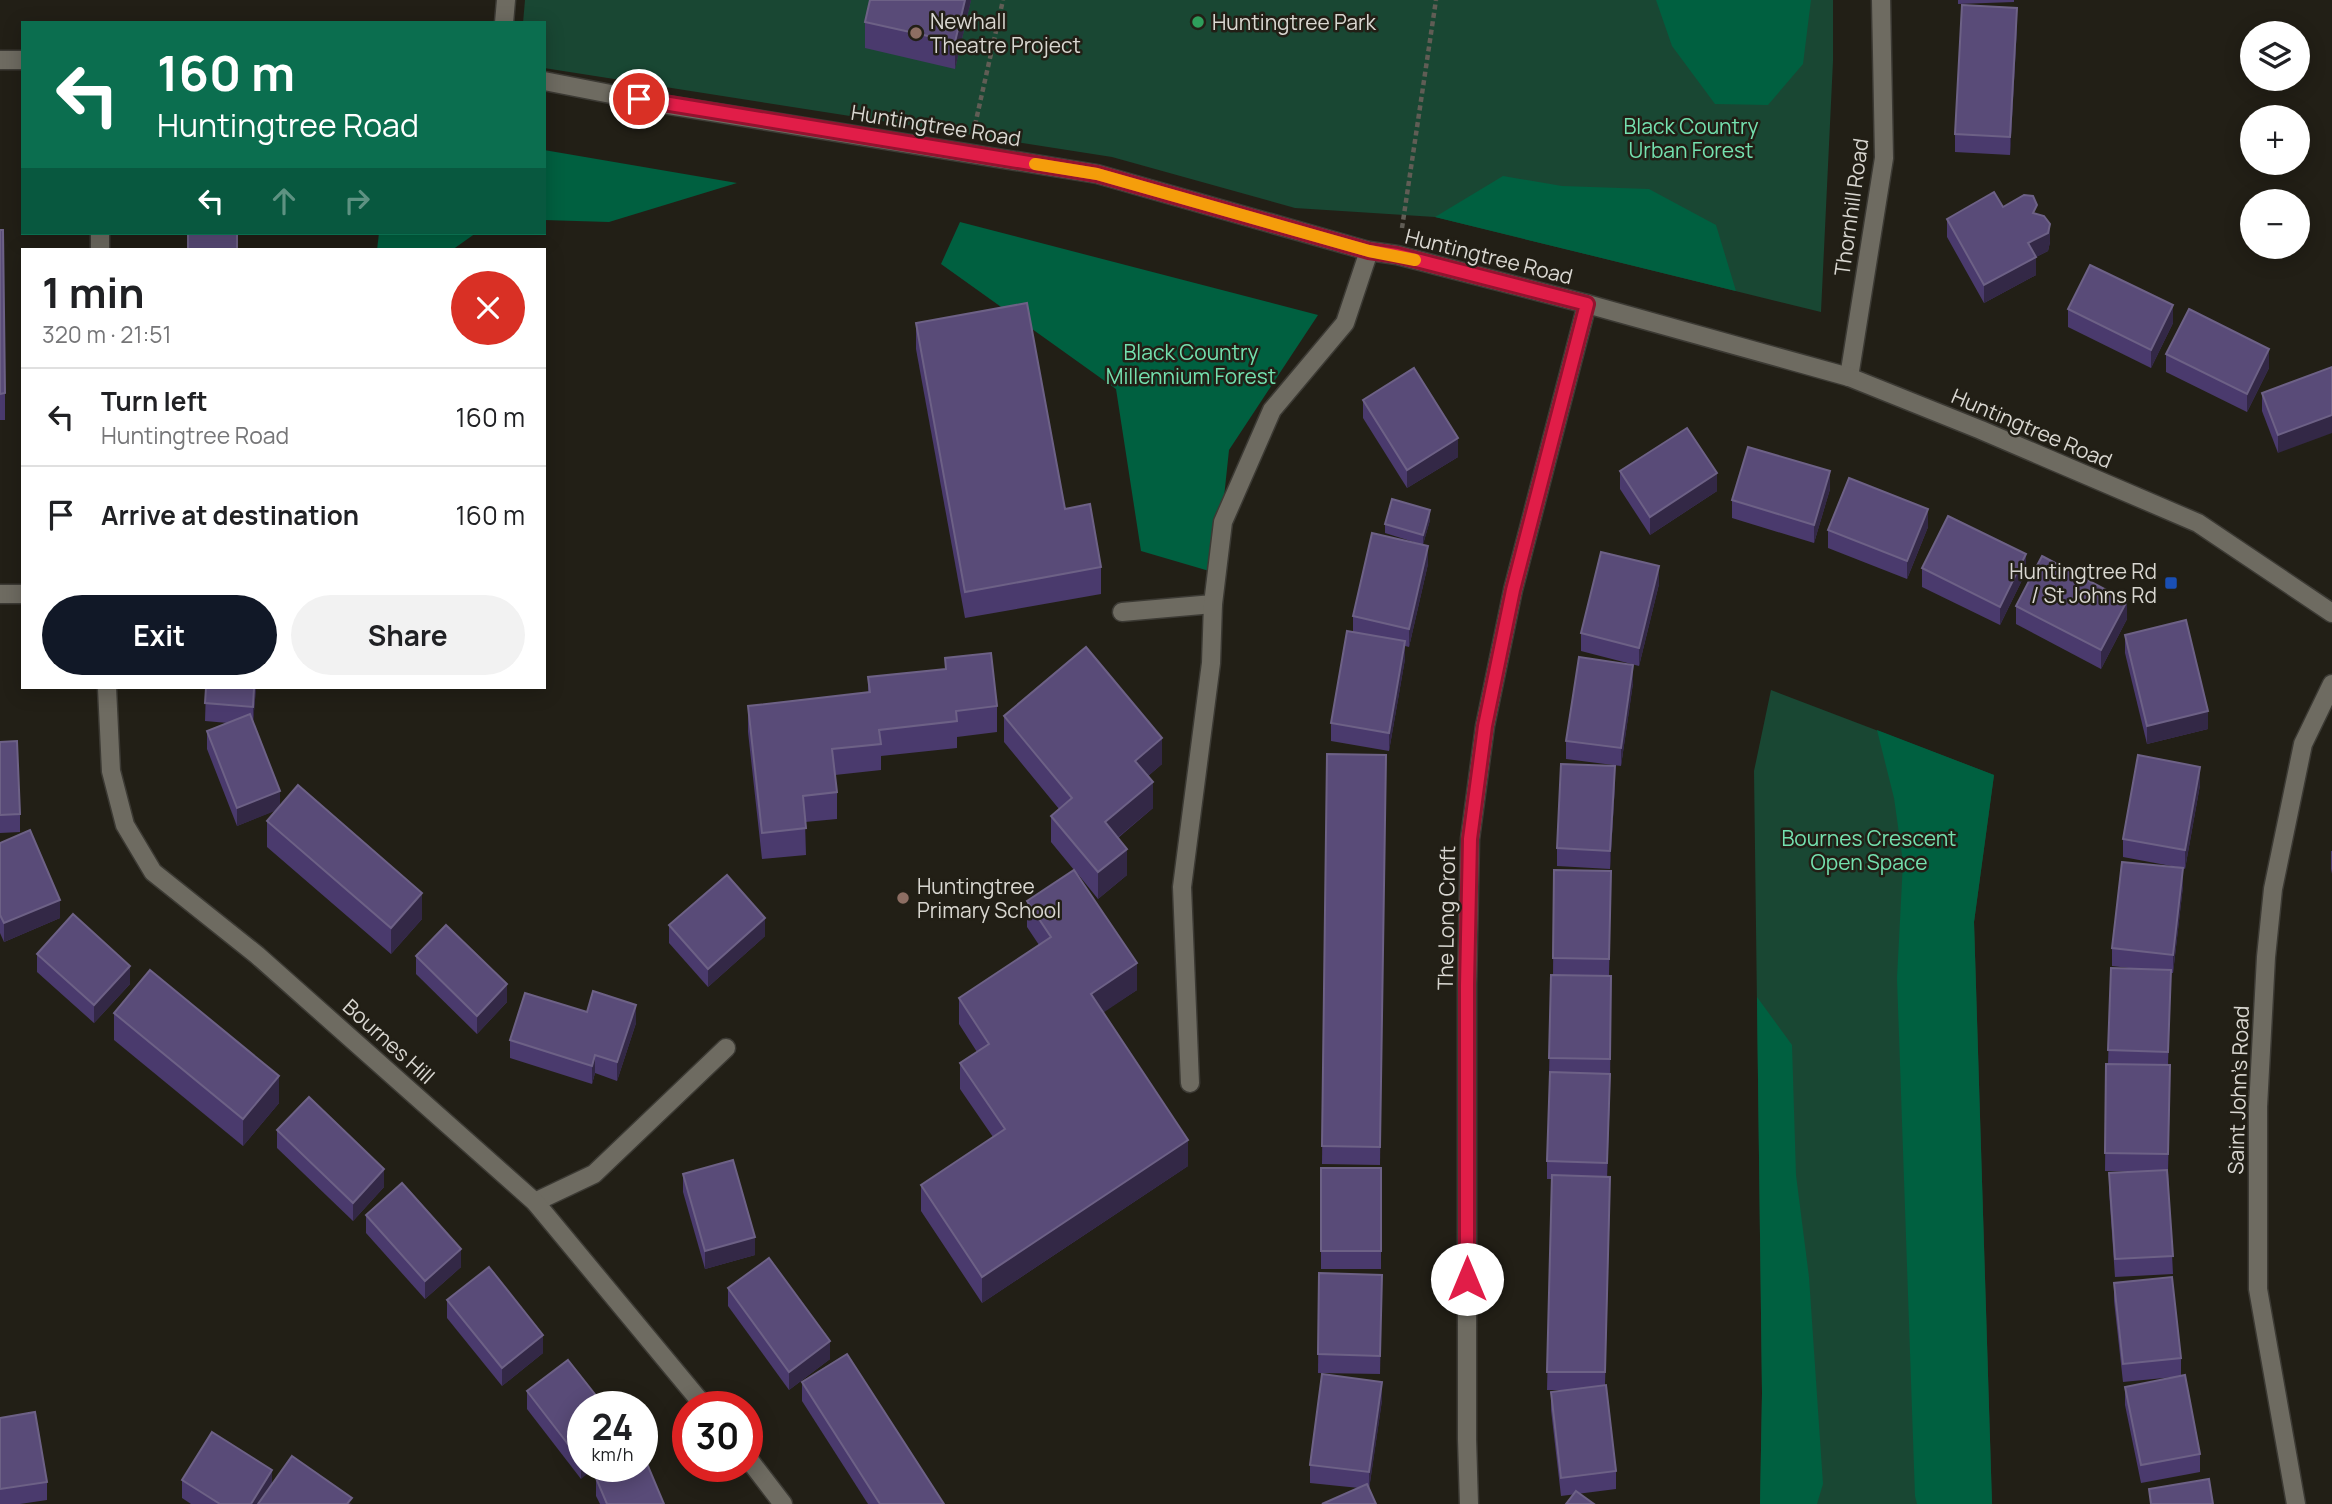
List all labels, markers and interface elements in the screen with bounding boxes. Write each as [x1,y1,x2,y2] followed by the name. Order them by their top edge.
[930,7,1081,59] place label: Newhall Theatre Project
[1212,8,1376,36] place label: Huntingtree Park
[1190,14,1206,30] marker: Huntingtree Park
[2240,21,2310,259] map controls
[2240,21,2310,91] button: layers
[908,25,924,41] marker: Newhall Theatre Project
[157,39,295,106] text: 160 m
[42,49,133,140] icon: left
[609,69,669,129] pin
[620,80,658,118] icon: arrive
[849,98,1023,152] street label: Huntingtree Road
[157,103,419,147] text: Huntingtree Road
[2240,105,2310,175] button: +
[1624,112,1759,164] park label: Black Country Urban Forest
[1827,136,1875,278] street label: Thornhill Road
[192,182,230,220] icon: left
[265,182,303,220] icon: ahead
[338,182,376,220] icon: right
[2240,189,2310,259] button: −
[1402,222,1576,290] street label: Huntingtree Road
[42,263,145,321] text: 1 min
[451,271,525,345] button: close
[42,318,172,350] text: 320 m · 21:51
[1106,338,1276,390] park label: Black Country Millennium Forest
[1947,382,2117,474] street label: Huntingtree Road
[101,383,208,419] text: Turn left
[42,398,80,436] icon: left
[456,399,525,435] text: 160 m
[101,419,289,451] text: Huntingtree Road
[42,496,80,534] icon: arrive
[101,497,359,533] text: Arrive at destination
[456,497,525,533] text: 160 m
[2009,557,2157,609] place label: Huntingtree Rd / St Johns Rd
[2163,575,2179,591] marker: Huntingtree Rd / St Johns Rd
[42,595,277,675] button: Exit
[291,595,525,675] button: Share
[1781,824,1957,876] park label: Bournes Crescent Open Space
[1431,846,1461,990] street label: The Long Croft
[917,872,1061,924] place label: Huntingtree Primary School
[895,890,911,906] marker: Huntingtree Primary School
[337,992,441,1090] street label: Bournes Hill
[2221,1005,2255,1175] street label: Saint John's Road
[1430,1242,1504,1316] position arrow
[672,1391,763,1482] speed limit sign: 30
[592,1403,633,1451] text: 24
[592,1442,633,1466] text: km/h

